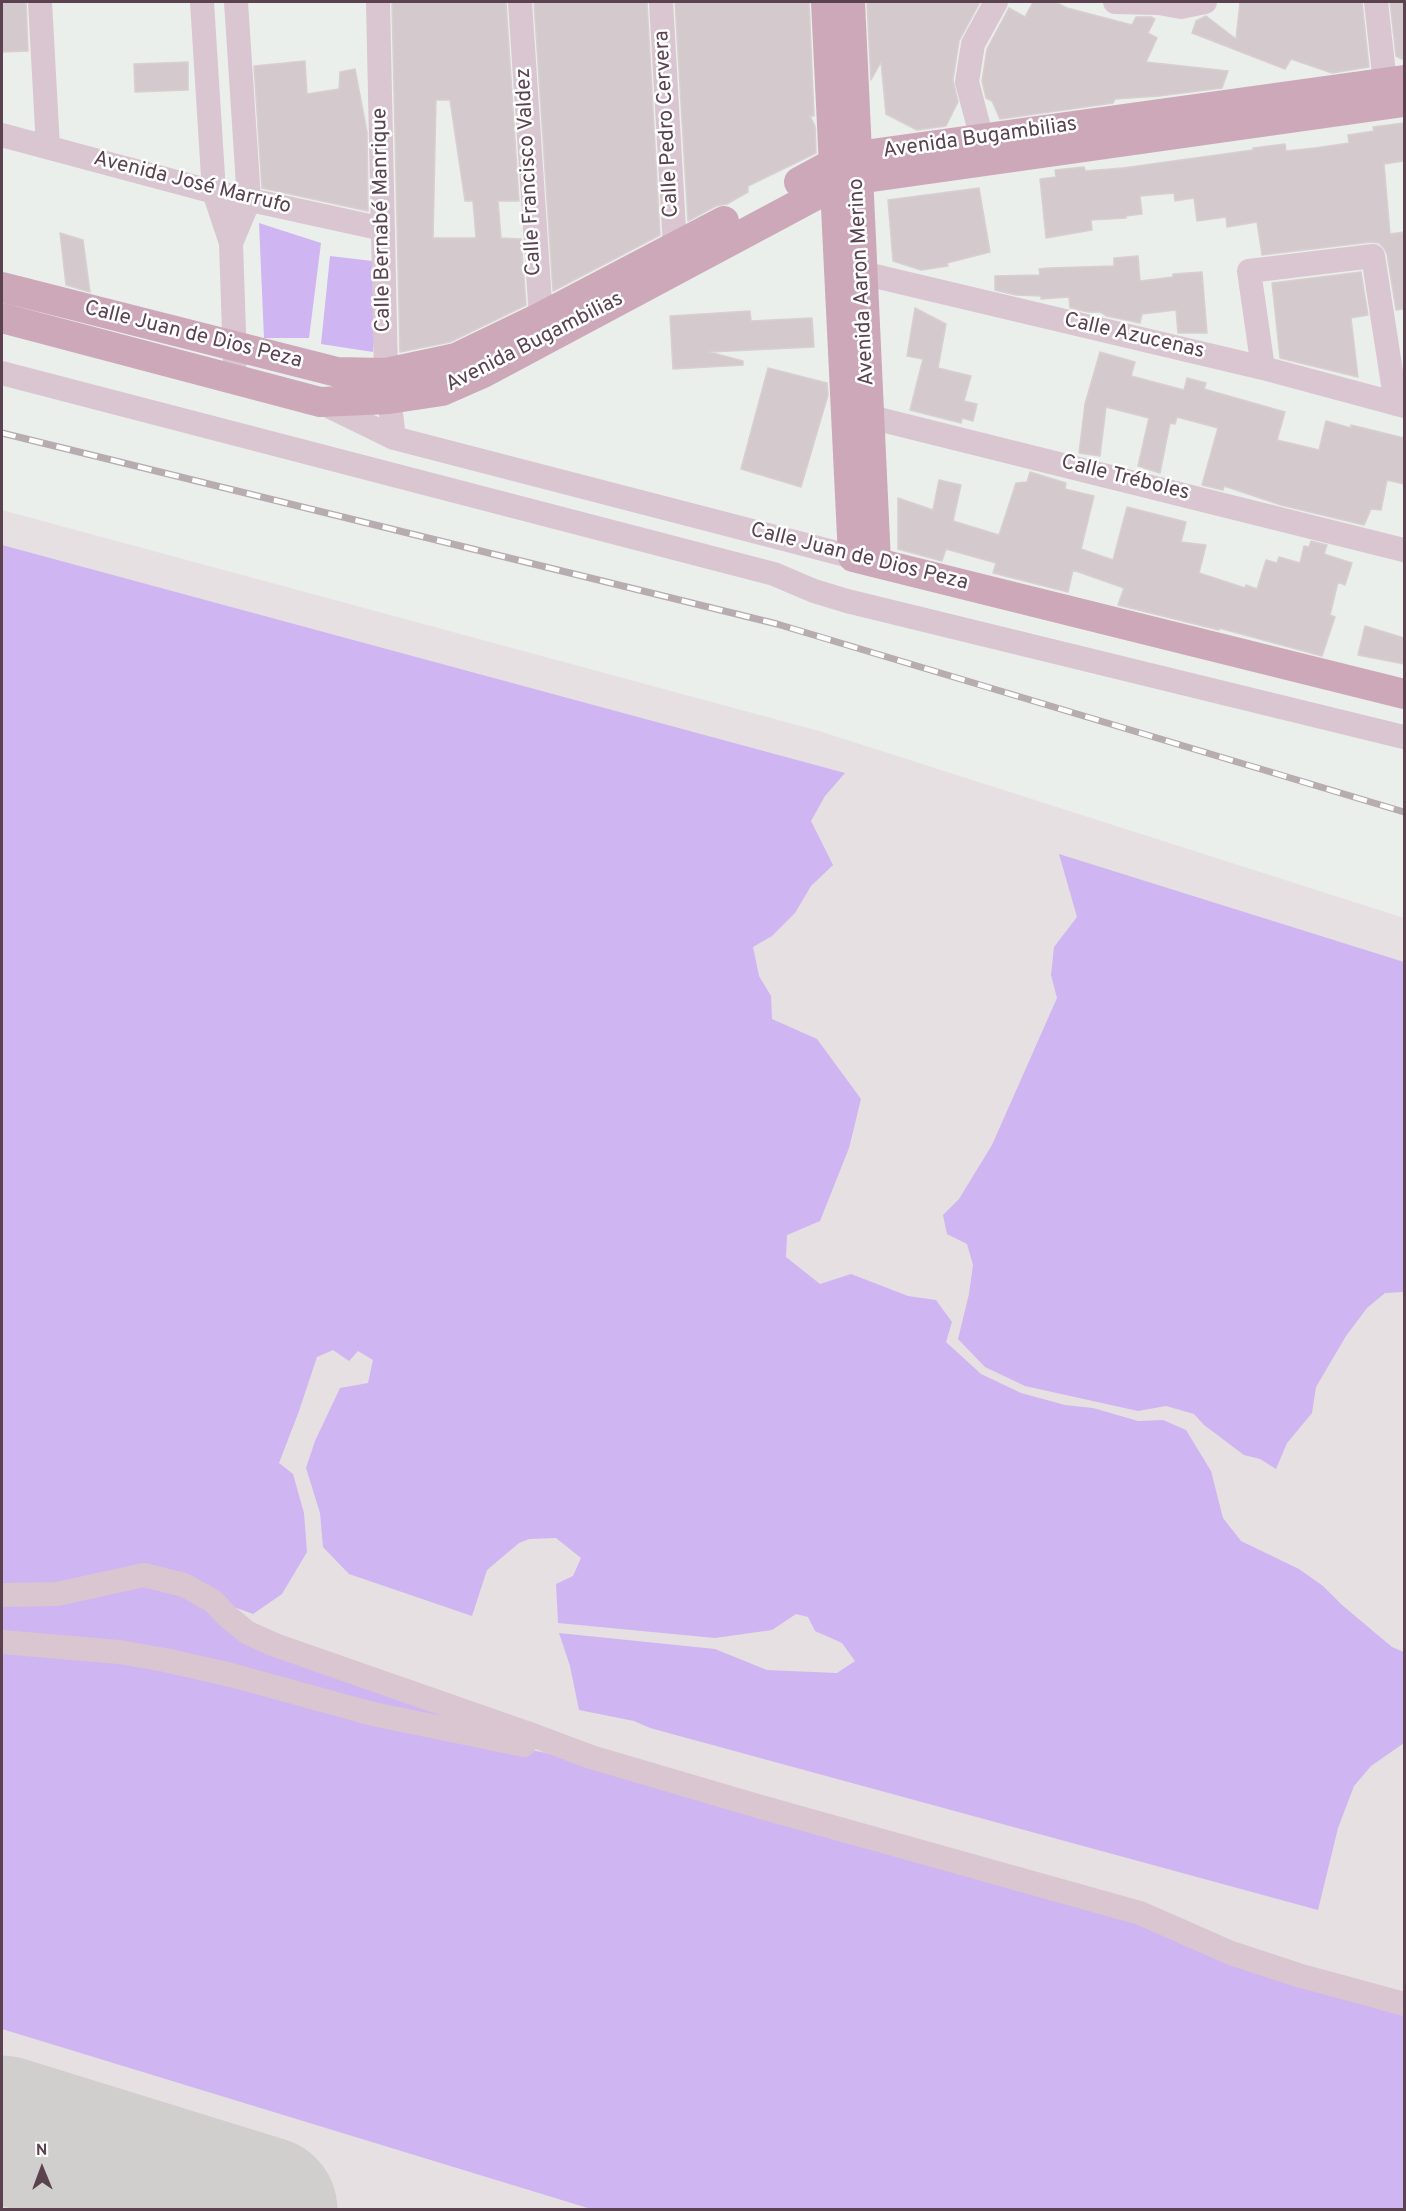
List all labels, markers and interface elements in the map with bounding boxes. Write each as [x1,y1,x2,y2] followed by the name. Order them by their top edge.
[651,30,685,218] street label: Calle Pedro Cervera
[512,67,548,277] street label: Calle Francisco Valdez
[368,107,398,333] street label: Calle Bernabé Manrique
[881,113,1079,165] street label: Avenida Bugambilias
[91,147,293,221] street label: Avenida José Marrufo
[845,178,881,386] street label: Avenida Aaron Merino
[442,287,628,399] street label: Avenida Bugambilias
[82,297,304,375] street label: Calle Juan de Dios Peza
[1061,309,1207,365] street label: Calle Azucenas
[1058,451,1192,507] street label: Calle Tréboles
[748,519,970,597] street label: Calle Juan de Dios Peza
[12,2139,72,2199] north arrow
[36,2141,48,2161] text: N

